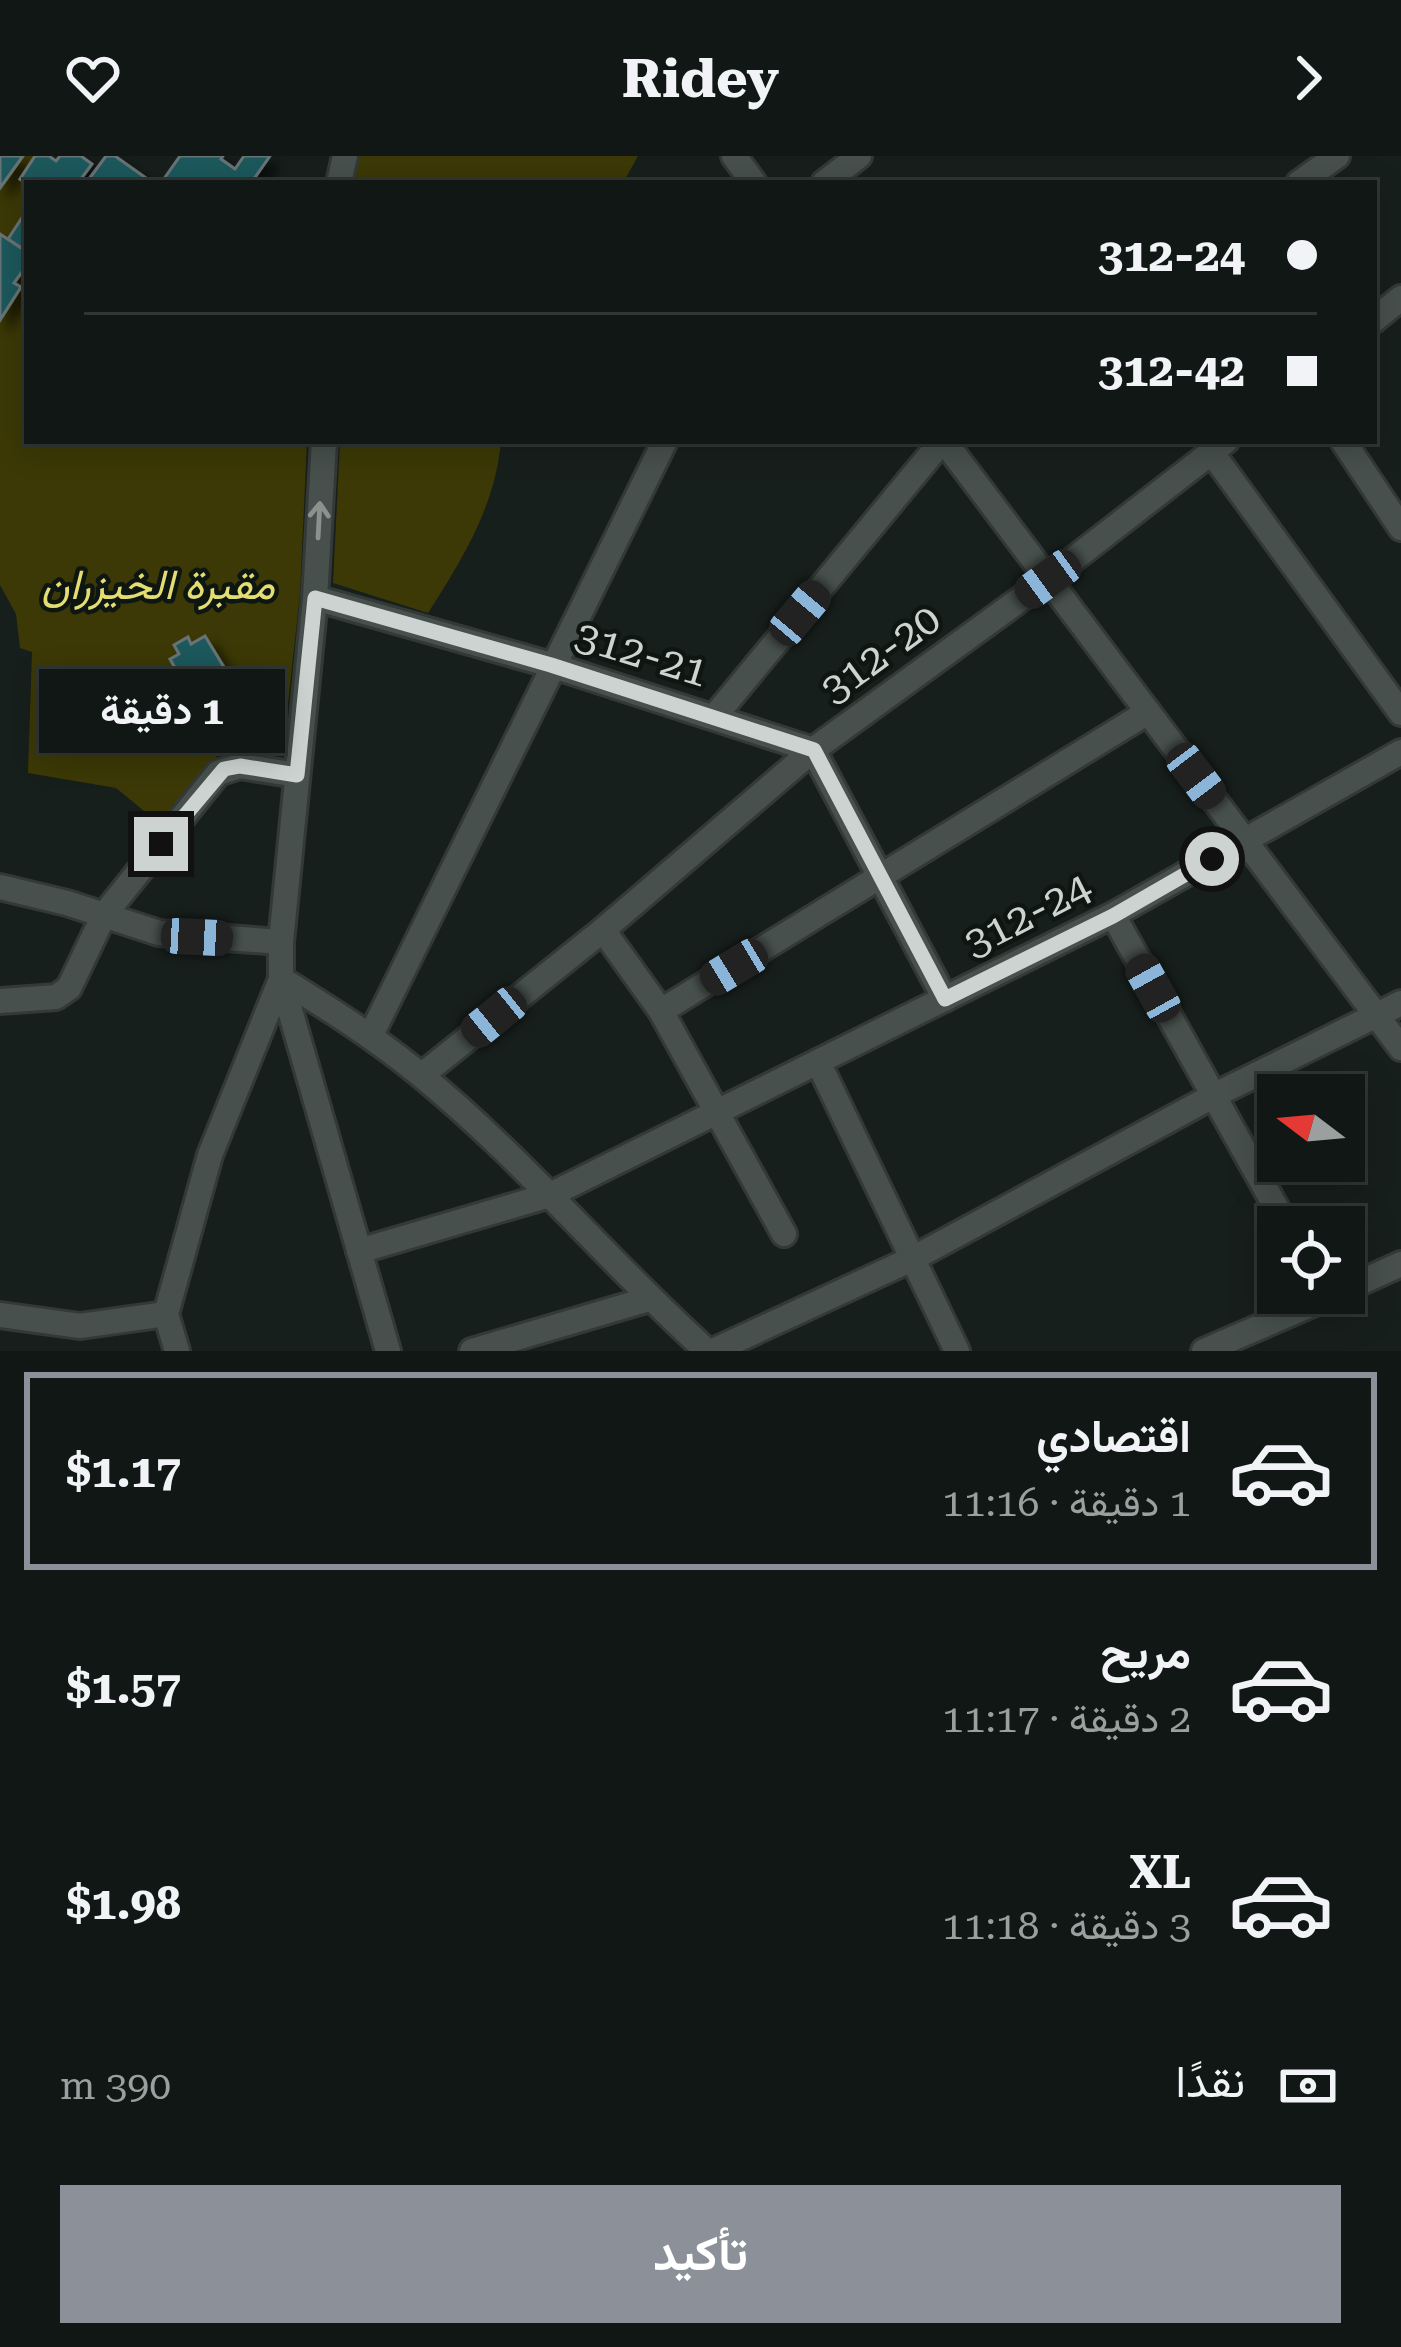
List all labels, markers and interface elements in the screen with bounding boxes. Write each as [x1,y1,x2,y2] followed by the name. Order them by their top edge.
[60,45,126,111] icon: heart
[1275,45,1341,111] icon: forward
[622,47,779,110] text: Ridey
[1098,229,1245,282] text: 312-24
[1098,344,1245,397] text: 312-42
[308,501,331,540] one-way arrow
[1008,543,1088,615] car
[41,560,275,611] park label: مقبرة الخيزران
[763,574,837,652] car
[811,594,950,713] street label: 312-20
[570,610,714,697] street label: 312-21
[38,670,284,754] callout: 1 دقيقة
[100,688,224,734] text: 1 دقيقة
[1160,736,1232,816] car
[134,817,188,871] route end
[1185,832,1239,886] route start
[955,861,1099,967] street label: 312-24
[160,917,234,957] car
[694,933,774,1001] car
[1120,948,1186,1028] car
[455,980,533,1054] car
[1257,1074,1365,1182] north arrow
[1257,1074,1365,1314] map controls
[1257,1206,1365,1314] button: locate
[1036,1410,1191,1463] text: اقتصادي
[1227,1417,1335,1525] icon: car
[66,1445,181,1498] text: $1.17
[942,1480,1191,1526] text: 1 دقيقة · 11:16
[1100,1626,1191,1679] text: مريح
[1227,1633,1335,1741] icon: car
[66,1661,181,1714] text: $1.57
[942,1696,1191,1742] text: 2 دقيقة · 11:17
[1129,1846,1191,1899] text: XL
[1227,1849,1335,1957] icon: car
[66,1877,181,1930] text: $1.98
[942,1903,1191,1949] text: 3 دقيقة · 11:18
[1275,2053,1341,2119] icon: cash
[1175,2055,1245,2108] text: نقدًا
[60,2063,171,2109] text: 390 m
[60,2185,1341,2323] button: تأكيد

